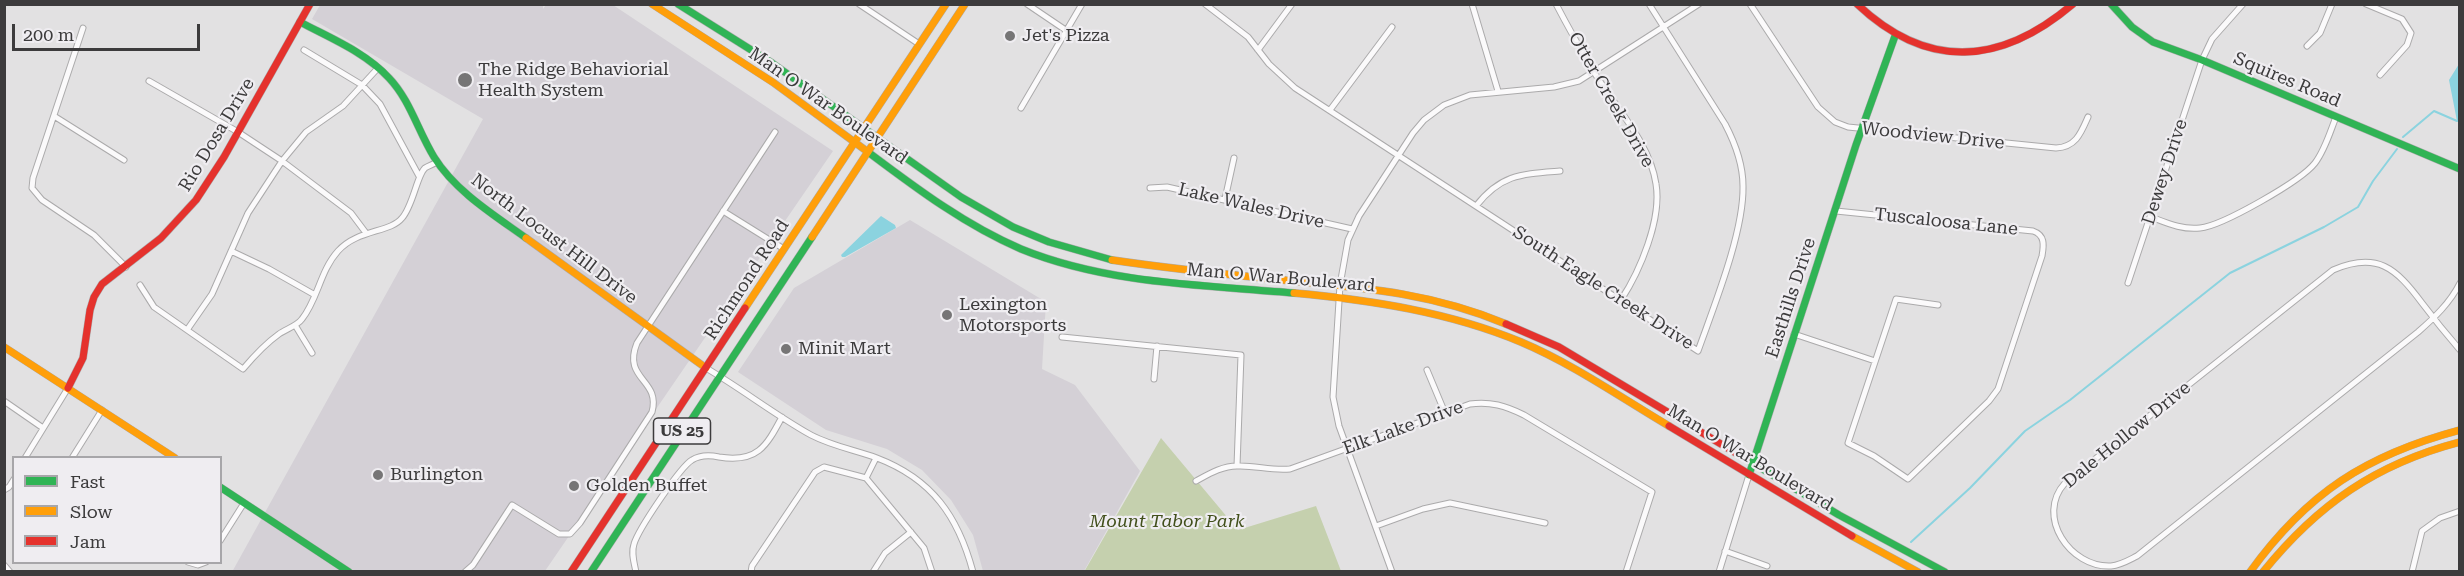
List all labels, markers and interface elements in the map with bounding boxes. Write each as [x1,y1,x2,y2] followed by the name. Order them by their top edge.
[15,12,202,50] scale bar
[23,24,74,45] text: 200 m
[1022,25,1109,47] place label: Jet's Pizza
[1003,29,1017,43] marker: Jet's Pizza
[1564,29,1658,171] street label: Otter Creek Drive
[744,43,912,169] street label: Man O War Boulevard
[2230,48,2344,112] street label: Squires Road
[478,59,669,101] place label: The Ridge Behaviorial Health System
[456,71,474,89] marker: The Ridge Behaviorial Health System
[175,74,259,196] street label: Rio Dosa Drive
[2138,116,2192,228] street label: Dewey Drive
[1861,118,2005,154] street label: Woodview Drive
[467,169,641,309] street label: North Locust Hill Drive
[1176,179,1326,233] street label: Lake Wales Drive
[1873,204,2019,240] street label: Tuscaloosa Lane
[700,216,794,344] street label: Richmond Road
[1509,221,1697,355] street label: South Eagle Creek Drive
[1761,235,1821,361] street label: Easthills Drive
[1186,259,1376,297] street label: Man O War Boulevard
[959,294,1066,336] place label: Lexington Motorsports
[940,308,954,322] marker: Lexington Motorsports
[798,338,891,360] place label: Minit Mart
[779,342,793,356] marker: Minit Mart
[2059,377,2195,493] street label: Dale Hollow Drive
[1340,396,1466,460] street label: Elk Lake Drive
[1663,400,1837,516] street label: Man O War Boulevard
[654,418,710,444] road number: US 25
[12,456,222,564] legend
[390,464,483,486] place label: Burlington
[371,468,385,482] marker: Burlington
[70,471,105,492] text: Fast
[586,475,707,497] place label: Golden Buffet
[567,479,581,493] marker: Golden Buffet
[70,501,112,522] text: Slow
[1089,511,1245,533] park label: Mount Tabor Park
[70,531,106,552] text: Jam

